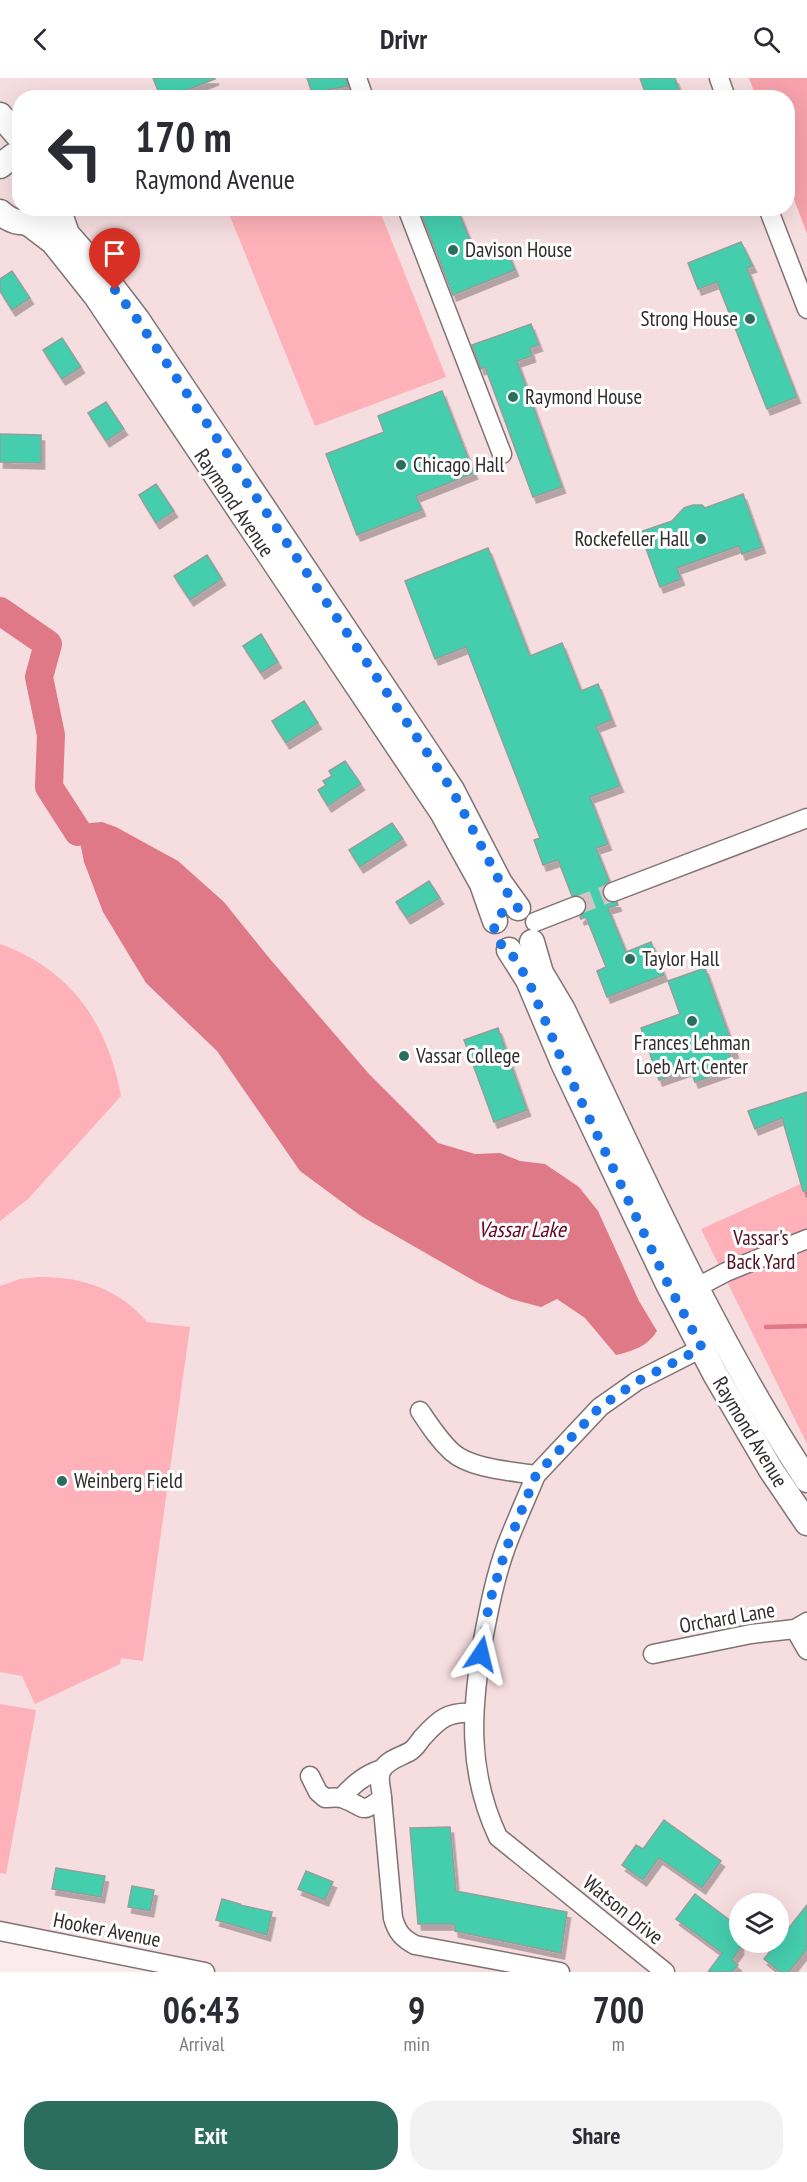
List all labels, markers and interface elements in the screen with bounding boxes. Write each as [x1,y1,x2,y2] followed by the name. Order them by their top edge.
[380,22,427,56] text: Drivr
[24,23,57,56] icon: back
[750,23,783,56] icon: search
[135,109,232,164] text: 170 m
[36,114,114,192] icon: left
[135,162,295,196] text: Raymond Avenue
[89,228,140,290] pin
[465,236,572,263] place label: Davison House
[98,237,131,270] icon: arrive
[446,243,460,257] marker: Davison House
[640,305,738,332] place label: Strong House
[743,312,757,326] marker: Strong House
[525,383,642,410] place label: Raymond House
[506,390,520,404] marker: Raymond House
[188,444,280,562] street label: Raymond Avenue
[413,451,504,478] place label: Chicago Hall
[394,458,408,472] marker: Chicago Hall
[575,525,689,552] place label: Rockefeller Hall
[694,532,708,546] marker: Rockefeller Hall
[642,945,720,972] place label: Taylor Hall
[623,952,637,966] marker: Taylor Hall
[685,1014,699,1028] marker: Frances Lehman Loeb Art Center
[634,1029,750,1080] place label: Frances Lehman Loeb Art Center
[415,1042,520,1069] place label: Vassar College
[397,1049,411,1063] marker: Vassar College
[478,1215,568,1243] water label: Vassar Lake
[727,1224,795,1275] park label: Vassar's Back Yard
[707,1371,794,1492] street label: Raymond Avenue
[74,1467,183,1494] place label: Weinberg Field
[55,1474,69,1488] marker: Weinberg Field
[677,1596,777,1639] street label: Orchard Lane
[449,1622,513,1686] position arrow
[578,1869,669,1950] street label: Watson Drive
[729,1893,789,1953] map controls
[729,1893,789,1953] button: layers
[51,1906,163,1953] street label: Hooker Avenue
[163,1986,241,2033] text: 06:43
[408,1986,425,2033] text: 9
[593,1986,644,2033] text: 700
[179,2031,224,2057] text: Arrival
[404,2031,430,2057] text: min
[612,2031,625,2057] text: m
[24,2101,398,2170] button: Exit
[410,2101,783,2170] button: Share

